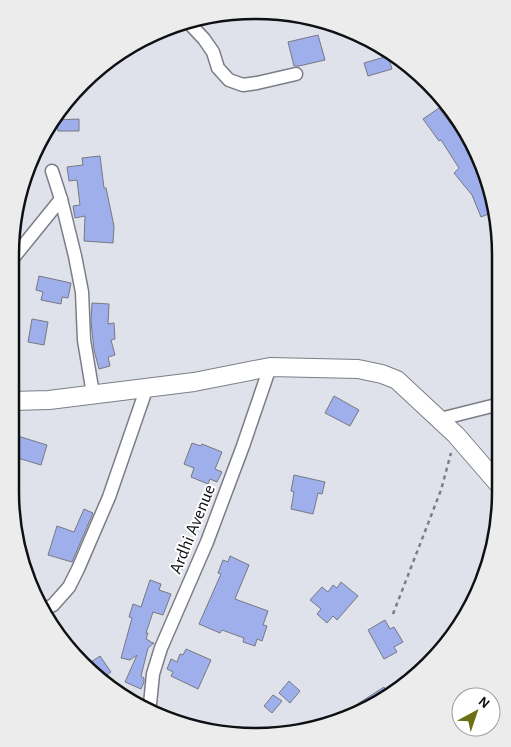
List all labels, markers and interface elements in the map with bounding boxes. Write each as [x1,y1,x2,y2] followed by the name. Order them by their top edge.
[167,482,219,577] street label: Ardhi Avenue
[451,687,501,737] north arrow
[475,694,492,711] text: N

